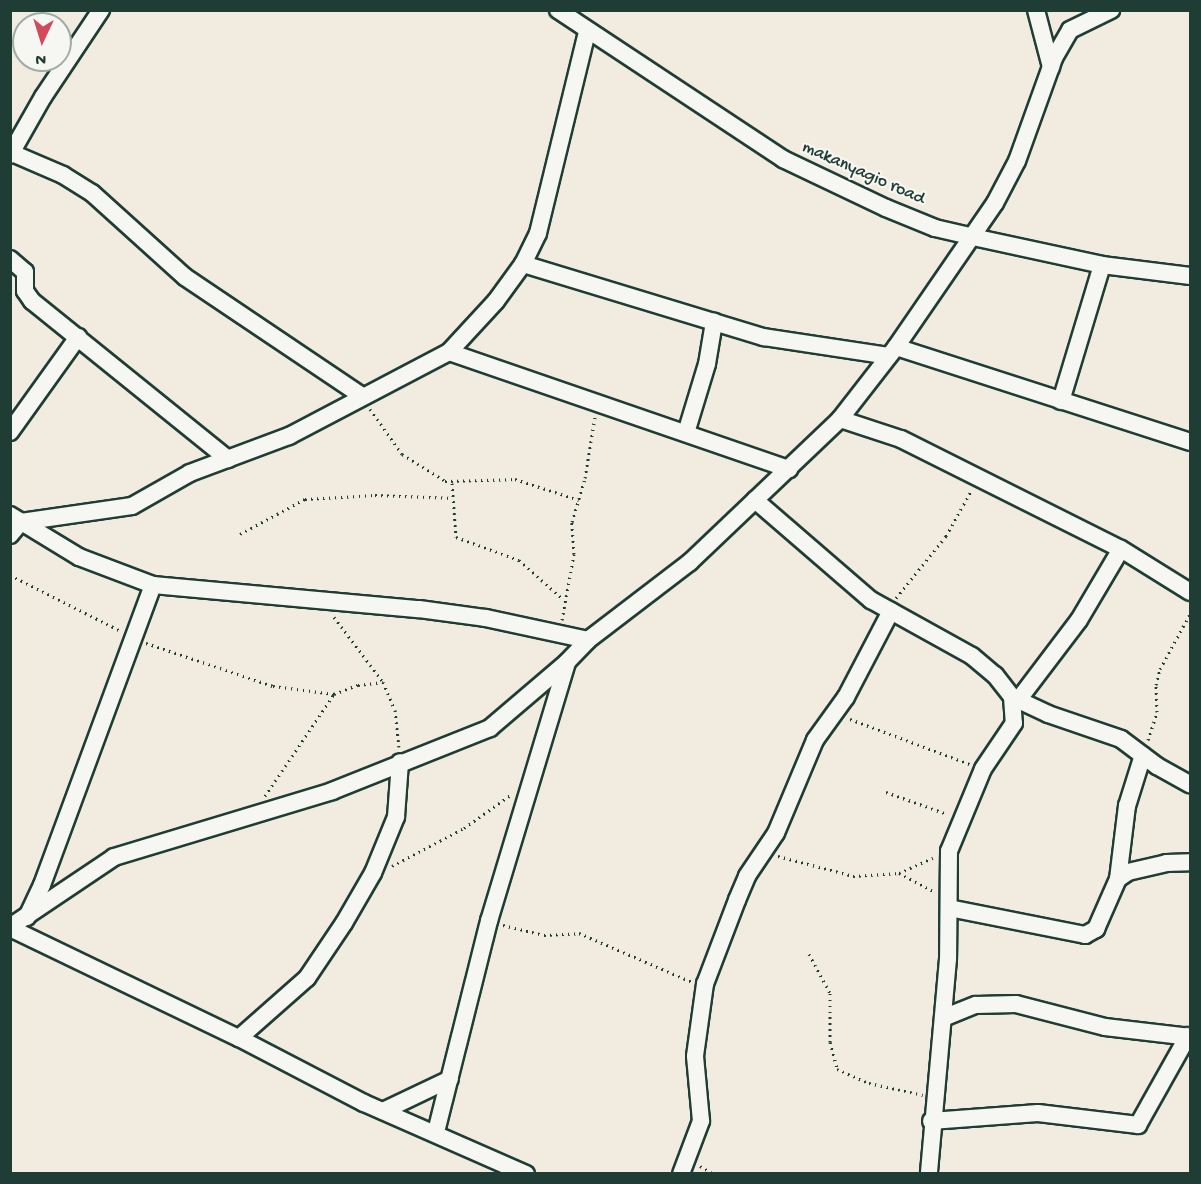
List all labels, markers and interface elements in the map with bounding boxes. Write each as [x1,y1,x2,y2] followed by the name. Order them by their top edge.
[12,12,72,72] north arrow
[35,49,47,68] text: N
[798,137,928,211] street label: makanyagio road

